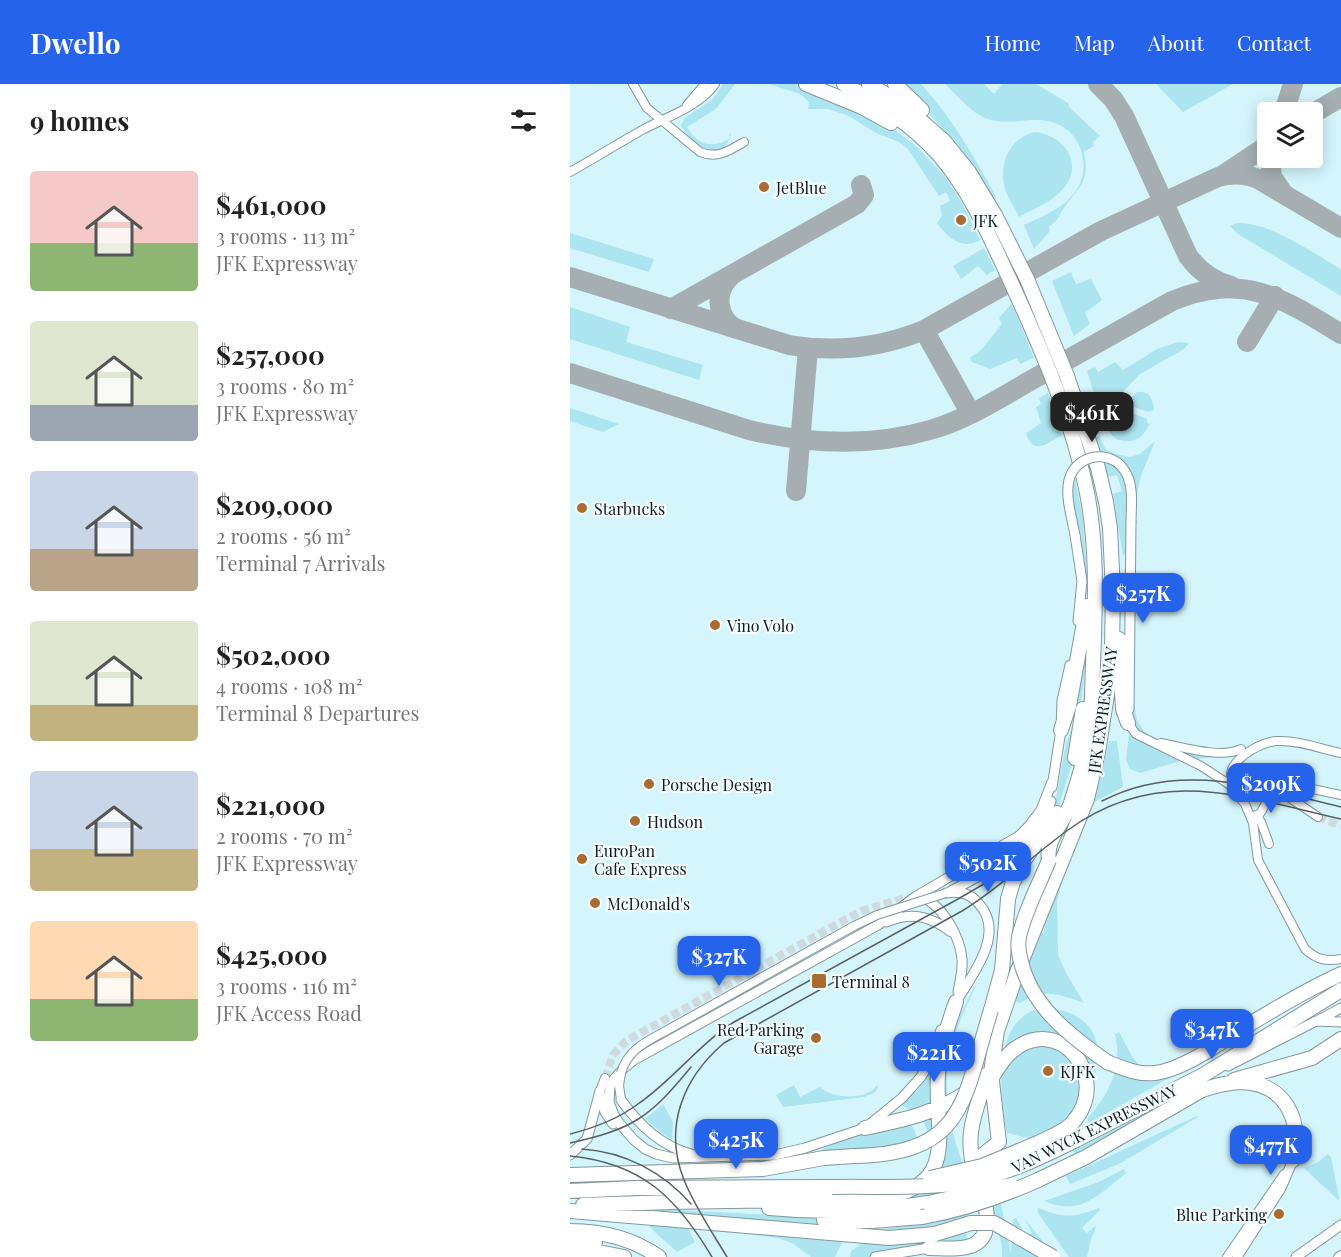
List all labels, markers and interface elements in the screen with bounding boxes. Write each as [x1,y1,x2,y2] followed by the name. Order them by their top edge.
[30,24,120,61] text: Dwello
[985,28,1041,56] text: Home
[1074,28,1115,56] text: Map
[1148,28,1204,56] text: About
[1237,28,1311,56] text: Contact
[1257,102,1323,168] map controls
[1257,102,1323,168] button: layers
[30,103,129,138] text: 9 homes
[507,104,540,137] icon: filters
[775,177,826,198] place label: JetBlue
[757,180,771,194] marker: JetBlue
[216,187,327,222] text: $461,000
[78,195,150,267] icon: home
[972,210,998,231] place label: JFK
[954,213,968,227] marker: JFK
[216,222,355,249] text: 3 rooms · 113 m²
[216,249,358,276] text: JFK Expressway
[216,337,325,372] text: $257,000
[78,345,150,417] icon: home
[216,372,354,399] text: 3 rooms · 80 m²
[1050,392,1134,443] pin: $461K
[1064,398,1120,425] text: $461K
[216,399,358,426] text: JFK Expressway
[216,487,333,522] text: $209,000
[78,495,150,567] icon: home
[594,498,665,519] place label: Starbucks
[575,501,589,515] marker: Starbucks
[216,522,351,549] text: 2 rooms · 56 m²
[216,549,386,576] text: Terminal 7 Arrivals
[1101,573,1185,624] pin: $257K
[1116,579,1170,606] text: $257K
[726,615,794,636] place label: Vino Volo
[708,618,722,632] marker: Vino Volo
[216,637,331,672] text: $502,000
[78,645,150,717] icon: home
[1083,645,1121,776] street label: JFK EXPRESSWAY
[216,672,363,699] text: 4 rooms · 108 m²
[216,699,420,726] text: Terminal 8 Departures
[1229,763,1313,814] pin: $209K
[1241,769,1301,796] text: $209K
[661,774,772,795] place label: Porsche Design
[642,777,656,791] marker: Porsche Design
[216,787,325,822] text: $221,000
[78,795,150,867] icon: home
[647,811,703,832] place label: Hudson
[628,814,642,828] marker: Hudson
[216,822,353,849] text: 2 rooms · 70 m²
[594,840,687,879] place label: EuroPan Cafe Express
[946,842,1030,893] pin: $502K
[959,848,1017,875] text: $502K
[216,849,358,876] text: JFK Expressway
[575,852,589,866] marker: EuroPan Cafe Express
[607,893,690,914] place label: McDonald's
[588,896,602,910] marker: McDonald's
[677,936,761,987] pin: $327K
[216,937,328,972] text: $425,000
[692,942,747,969] text: $327K
[78,945,150,1017] icon: home
[832,971,910,992] place label: Terminal 8
[216,972,357,999] text: 3 rooms · 116 m²
[810,972,828,990] marker: Terminal 8
[216,999,362,1026] text: JFK Access Road
[1170,1009,1254,1060] pin: $347K
[1185,1015,1239,1042] text: $347K
[717,1019,805,1058] place label: Red Parking Garage
[809,1031,823,1045] marker: Red Parking Garage
[892,1032,976,1083] pin: $221K
[907,1038,961,1065] text: $221K
[1060,1061,1096,1082] place label: KJFK
[1041,1064,1055,1078] marker: KJFK
[1007,1079,1181,1178] street label: VAN WYCK EXPRESSWAY
[694,1119,778,1170] pin: $425K
[708,1125,764,1152] text: $425K
[1229,1125,1313,1176] pin: $477K
[1244,1131,1298,1158] text: $477K
[1176,1204,1268,1225] place label: Blue Parking
[1272,1207,1286,1221] marker: Blue Parking

